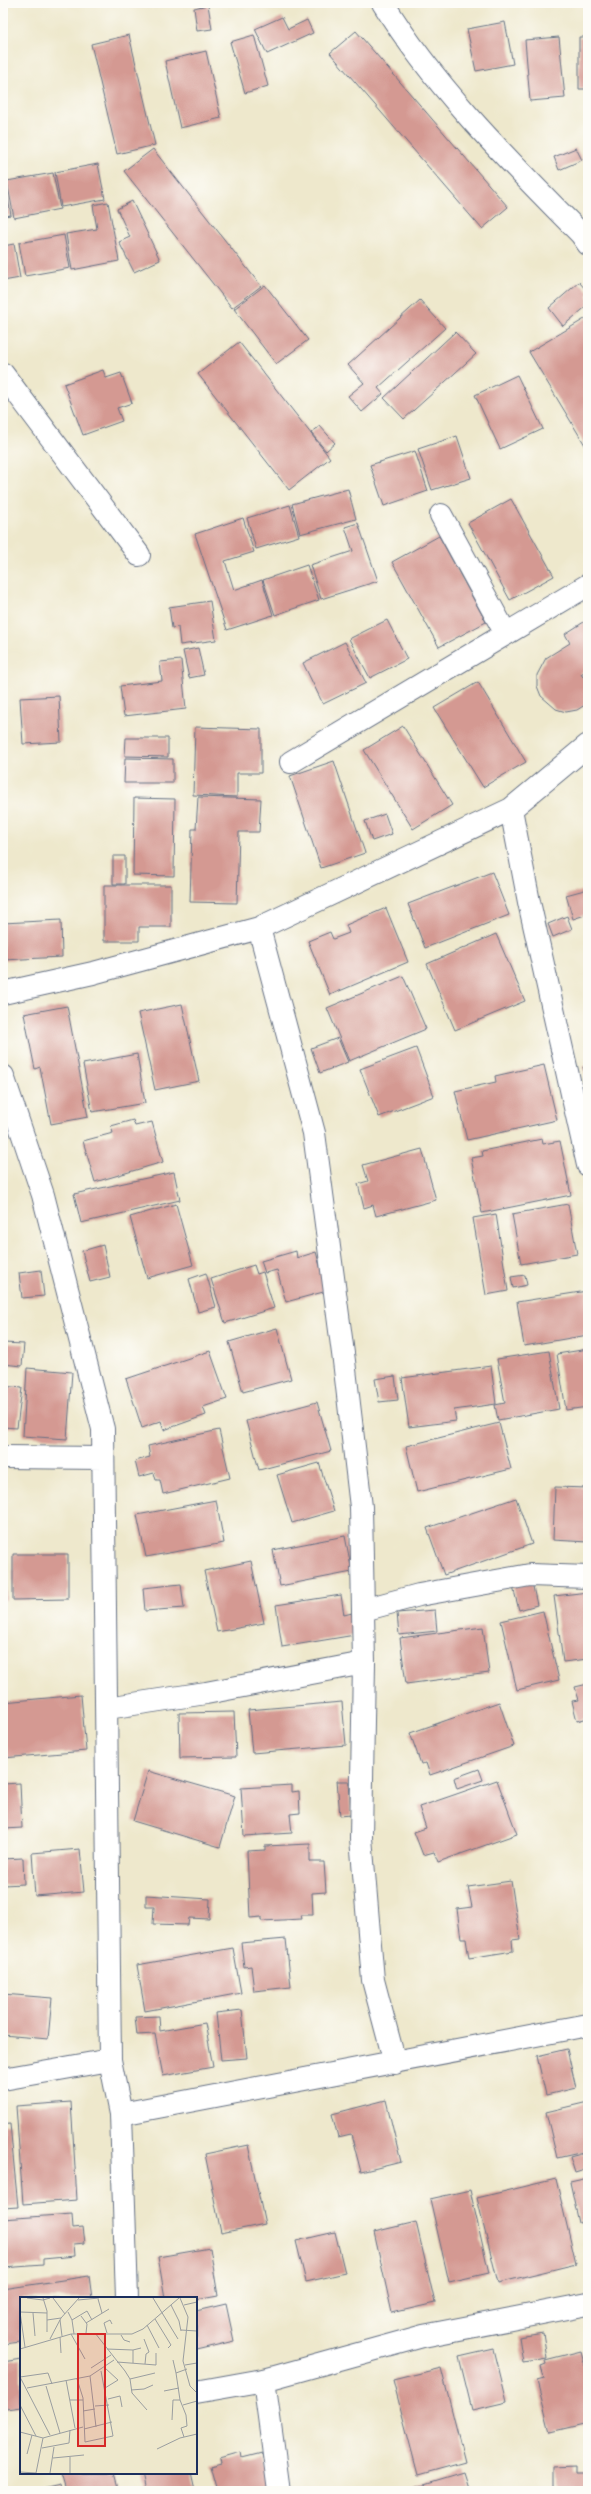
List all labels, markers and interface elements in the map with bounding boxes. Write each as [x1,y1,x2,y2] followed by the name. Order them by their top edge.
[20,2297,197,2474] inset map

